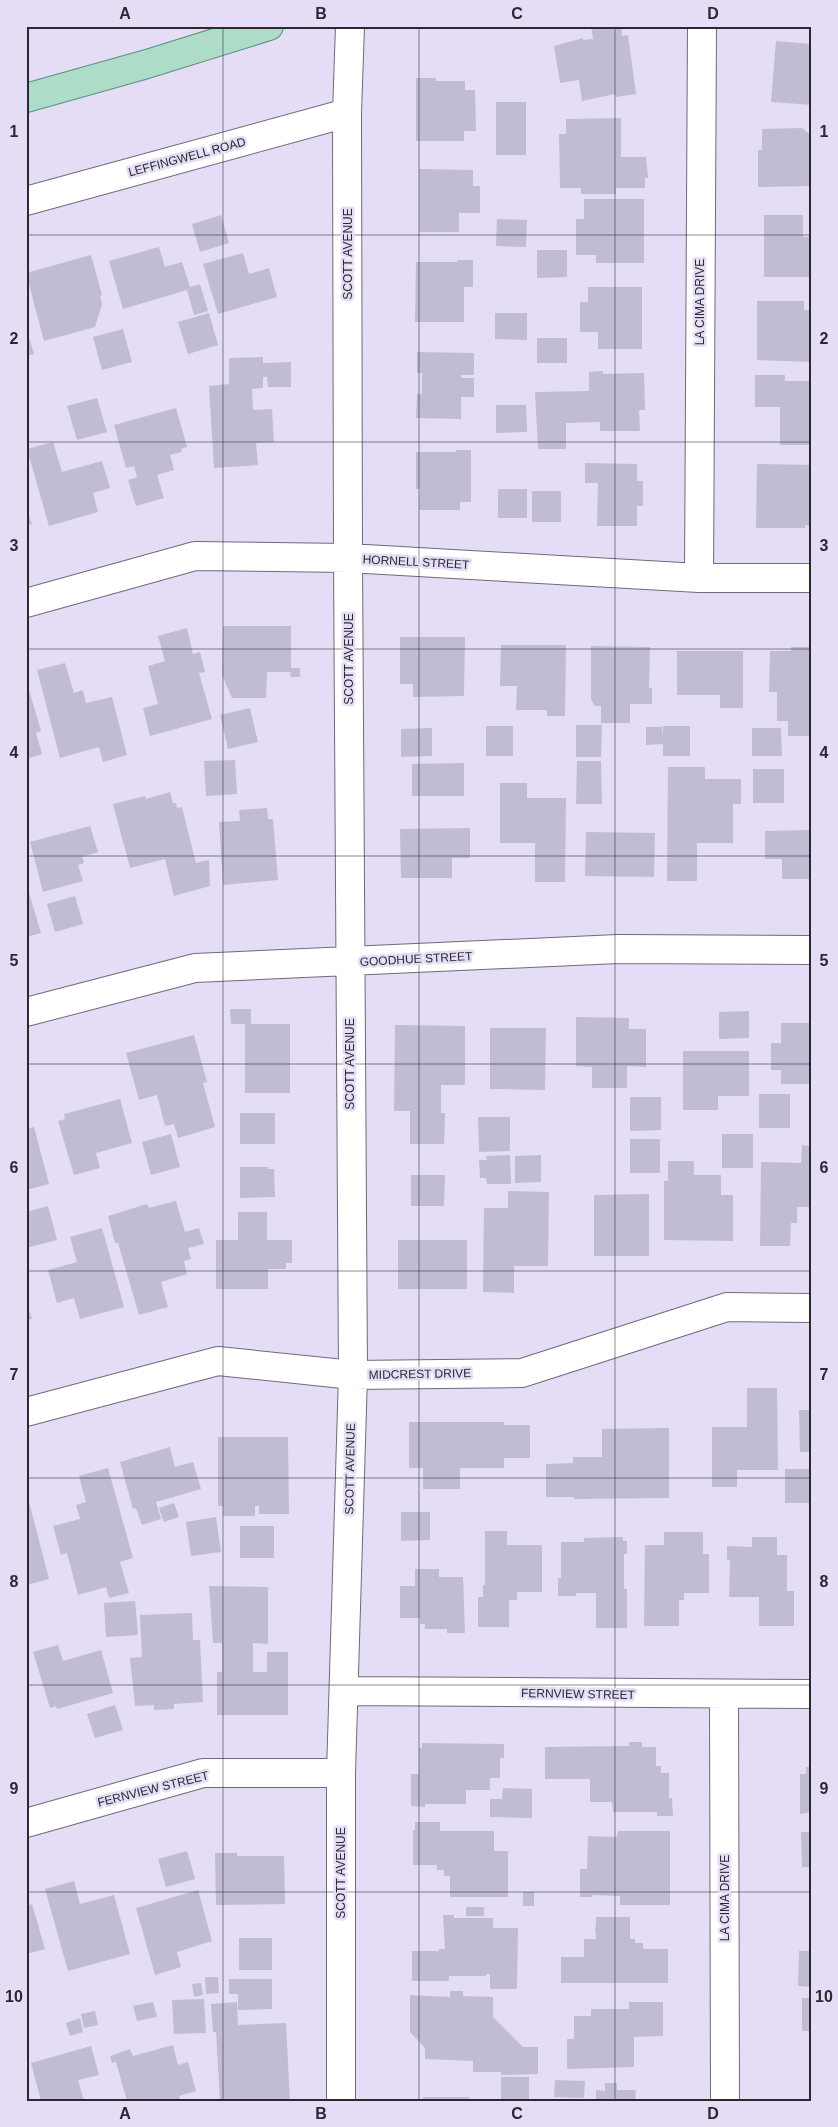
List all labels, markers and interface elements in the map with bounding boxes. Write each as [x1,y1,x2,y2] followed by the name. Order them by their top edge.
[119,5,131,22] text: A
[315,5,327,22] text: B
[511,5,523,22] text: C
[707,5,719,22] text: D
[10,123,19,140] text: 1
[820,123,829,140] text: 1
[127,135,248,179] street label: LEFFINGWELL ROAD
[341,208,355,300] street label: SCOTT AVENUE
[693,259,707,345] street label: LA CIMA DRIVE
[10,330,19,347] text: 2
[820,330,829,347] text: 2
[10,537,19,554] text: 3
[820,537,829,554] text: 3
[362,552,470,572] street label: HORNELL STREET
[342,613,356,705] street label: SCOTT AVENUE
[10,744,19,761] text: 4
[820,744,829,761] text: 4
[359,949,473,969] street label: GOODHUE STREET
[10,952,19,969] text: 5
[820,952,829,969] text: 5
[343,1018,357,1110] street label: SCOTT AVENUE
[10,1159,19,1176] text: 6
[820,1159,829,1176] text: 6
[10,1366,19,1383] text: 7
[369,1366,471,1382] street label: MIDCREST DRIVE
[820,1366,829,1383] text: 7
[342,1423,358,1515] street label: SCOTT AVENUE
[10,1573,19,1590] text: 8
[820,1573,829,1590] text: 8
[521,1686,636,1702] street label: FERNVIEW STREET
[96,1768,211,1810] street label: FERNVIEW STREET
[10,1780,19,1797] text: 9
[820,1780,829,1797] text: 9
[334,1827,348,1919] street label: SCOTT AVENUE
[718,1855,732,1941] street label: LA CIMA DRIVE
[5,1988,23,2005] text: 10
[815,1988,833,2005] text: 10
[119,2105,131,2122] text: A
[315,2105,327,2122] text: B
[511,2105,523,2122] text: C
[707,2105,719,2122] text: D

